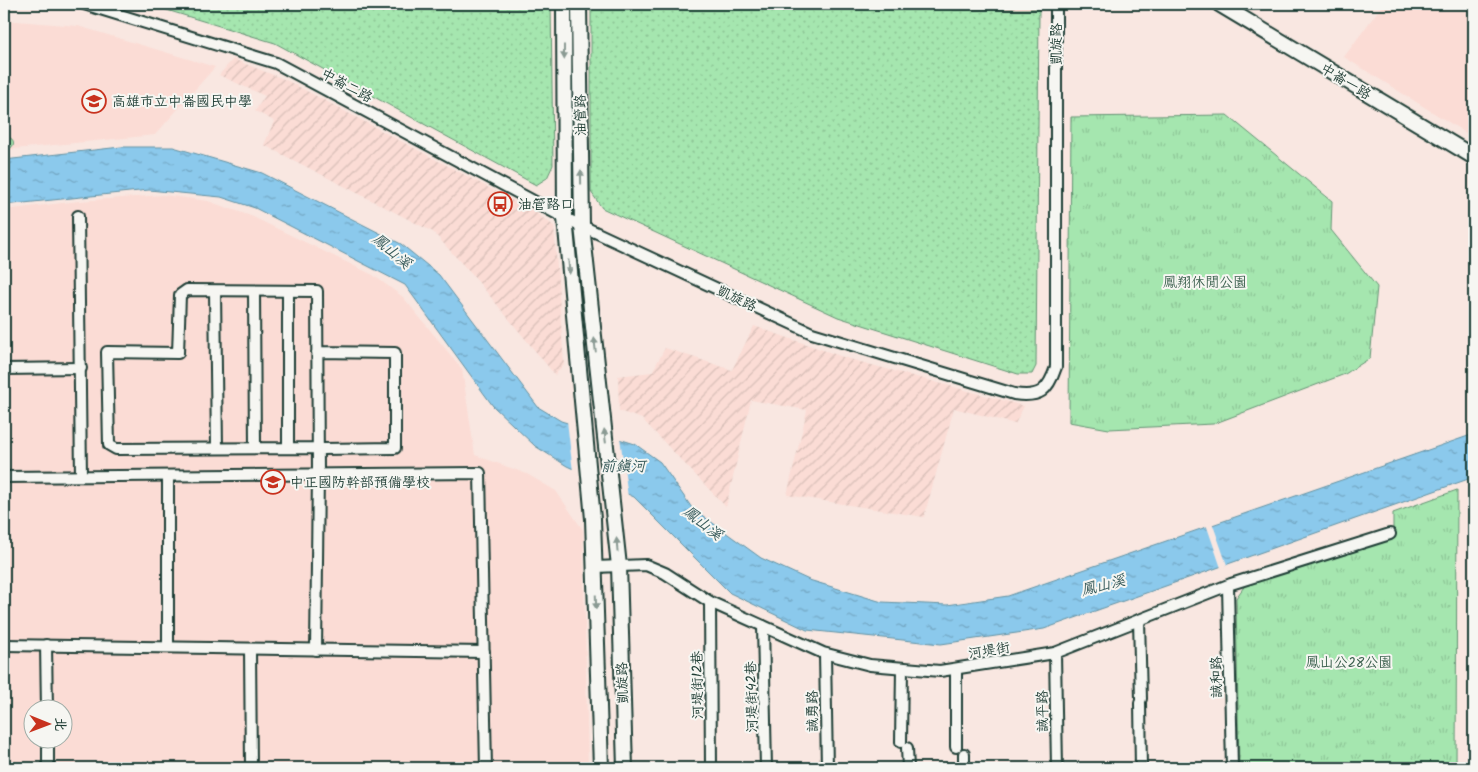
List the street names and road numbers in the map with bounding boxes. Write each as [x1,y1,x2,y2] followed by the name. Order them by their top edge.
[1046,23,1068,65] street label: 凱旋路
[1316,58,1375,106] street label: 中崙一路
[317,63,376,109] street label: 中崙二路
[570,94,592,136] street label: 油管路
[713,280,760,318] street label: 凱旋路
[967,637,1012,665] street label: 河堤街
[686,650,710,719] street label: 河堤街12巷
[1206,656,1228,698] street label: 誠和路
[740,660,764,733] street label: 河堤街42巷
[611,662,635,704] street label: 凱旋路
[802,690,824,732] street label: 誠勇路
[1032,690,1054,732] street label: 誠平路

